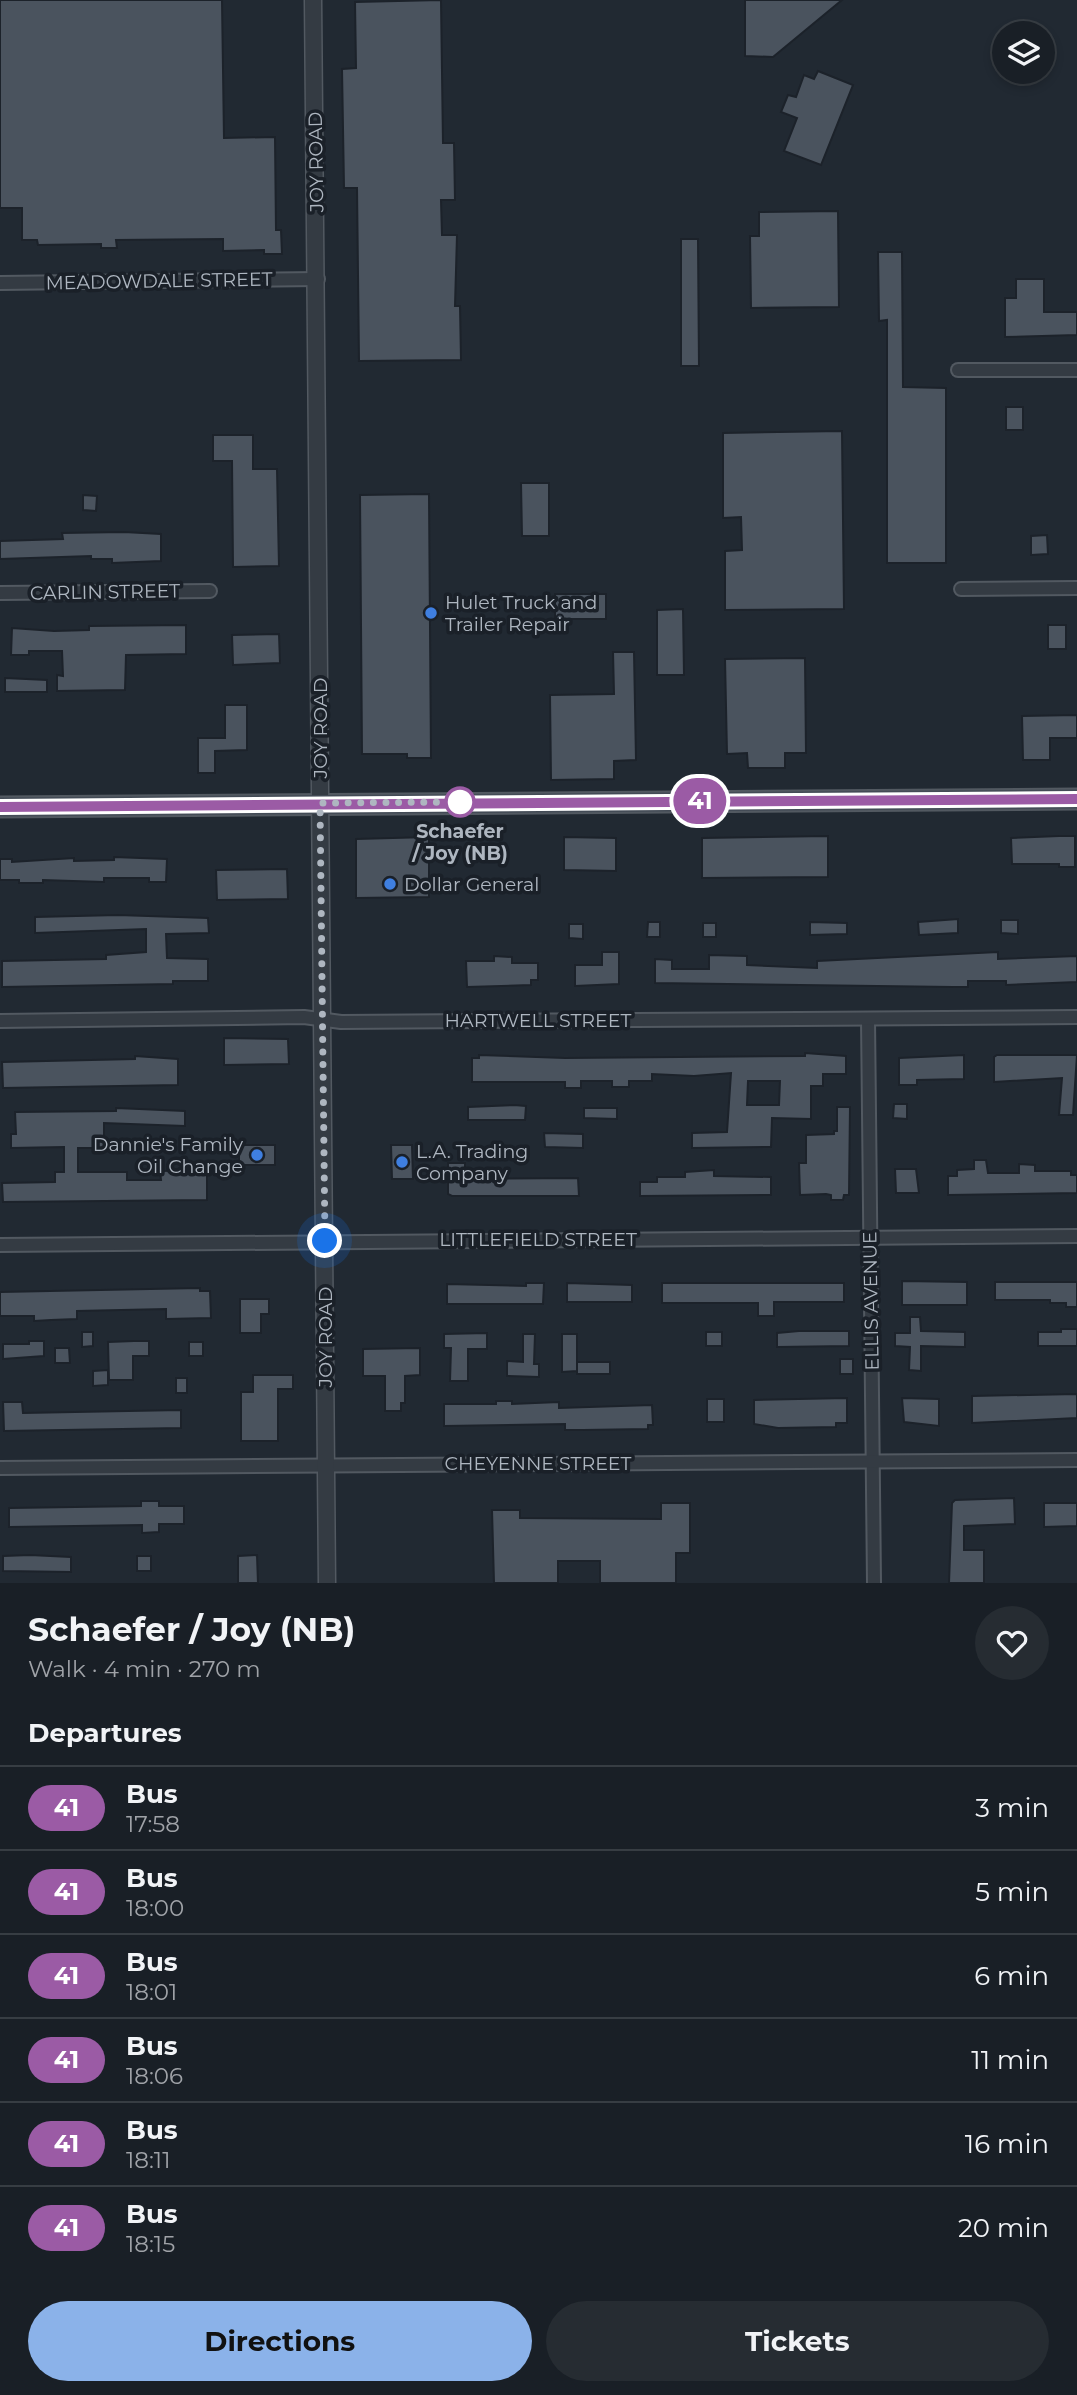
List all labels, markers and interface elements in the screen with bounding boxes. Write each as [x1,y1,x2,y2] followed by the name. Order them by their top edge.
[992,21,1055,84] map controls
[992,21,1055,84] button: layers
[304,111,328,214] street label: JOY ROAD
[45,268,273,294] street label: MEADOWDALE STREET
[30,579,180,605] street label: CARLIN STREET
[445,591,597,636] place label: Hulet Truck and Trailer Repair
[423,605,439,621] marker: Hulet Truck and Trailer Repair
[309,678,332,779] street label: JOY ROAD
[668,778,732,824] line badge: 41
[687,786,713,815] text: 41
[445,787,475,817] marker: Schaefer / Joy (NB)
[411,820,508,865] place label: Schaefer / Joy (NB)
[404,873,539,896] place label: Dollar General
[382,876,398,892] marker: Dollar General
[445,1009,631,1032] street label: HARTWELL STREET
[93,1133,244,1178] place label: Dannie's Family Oil Change
[416,1140,528,1185] place label: L.A. Trading Company
[249,1147,265,1163] marker: Dannie's Family Oil Change
[394,1154,410,1170] marker: L.A. Trading Company
[307,1223,342,1258] your location
[439,1228,637,1251] street label: LITTLEFIELD STREET
[858,1231,884,1371] street label: ELLIS AVENUE
[314,1287,337,1388] street label: JOY ROAD
[444,1452,632,1475] street label: CHEYENNE STREET
[975,1606,1049,1680] button: heart
[28,1609,355,1649] text: Schaefer / Joy (NB)
[28,1655,261,1683] text: Walk · 4 min · 270 m
[28,1717,182,1749] text: Departures
[126,1778,178,1810] text: Bus
[975,1792,1049,1824] text: 3 min
[54,1793,79,1822] text: 41
[126,1810,180,1838] text: 17:58
[126,1862,178,1894] text: Bus
[975,1876,1049,1908] text: 5 min
[54,1877,79,1906] text: 41
[126,1894,184,1922] text: 18:00
[126,1946,178,1978] text: Bus
[974,1960,1049,1992] text: 6 min
[54,1961,79,1990] text: 41
[126,1978,177,2006] text: 18:01
[126,2030,178,2062] text: Bus
[971,2044,1049,2076] text: 11 min
[54,2045,79,2074] text: 41
[126,2062,183,2090] text: 18:06
[126,2114,178,2146] text: Bus
[965,2128,1049,2160] text: 16 min
[54,2129,79,2158] text: 41
[126,2146,170,2174] text: 18:11
[126,2198,178,2230] text: Bus
[958,2212,1049,2244] text: 20 min
[54,2213,79,2242] text: 41
[126,2230,175,2258] text: 18:15
[28,2301,532,2381] button: Directions
[546,2301,1049,2381] button: Tickets

